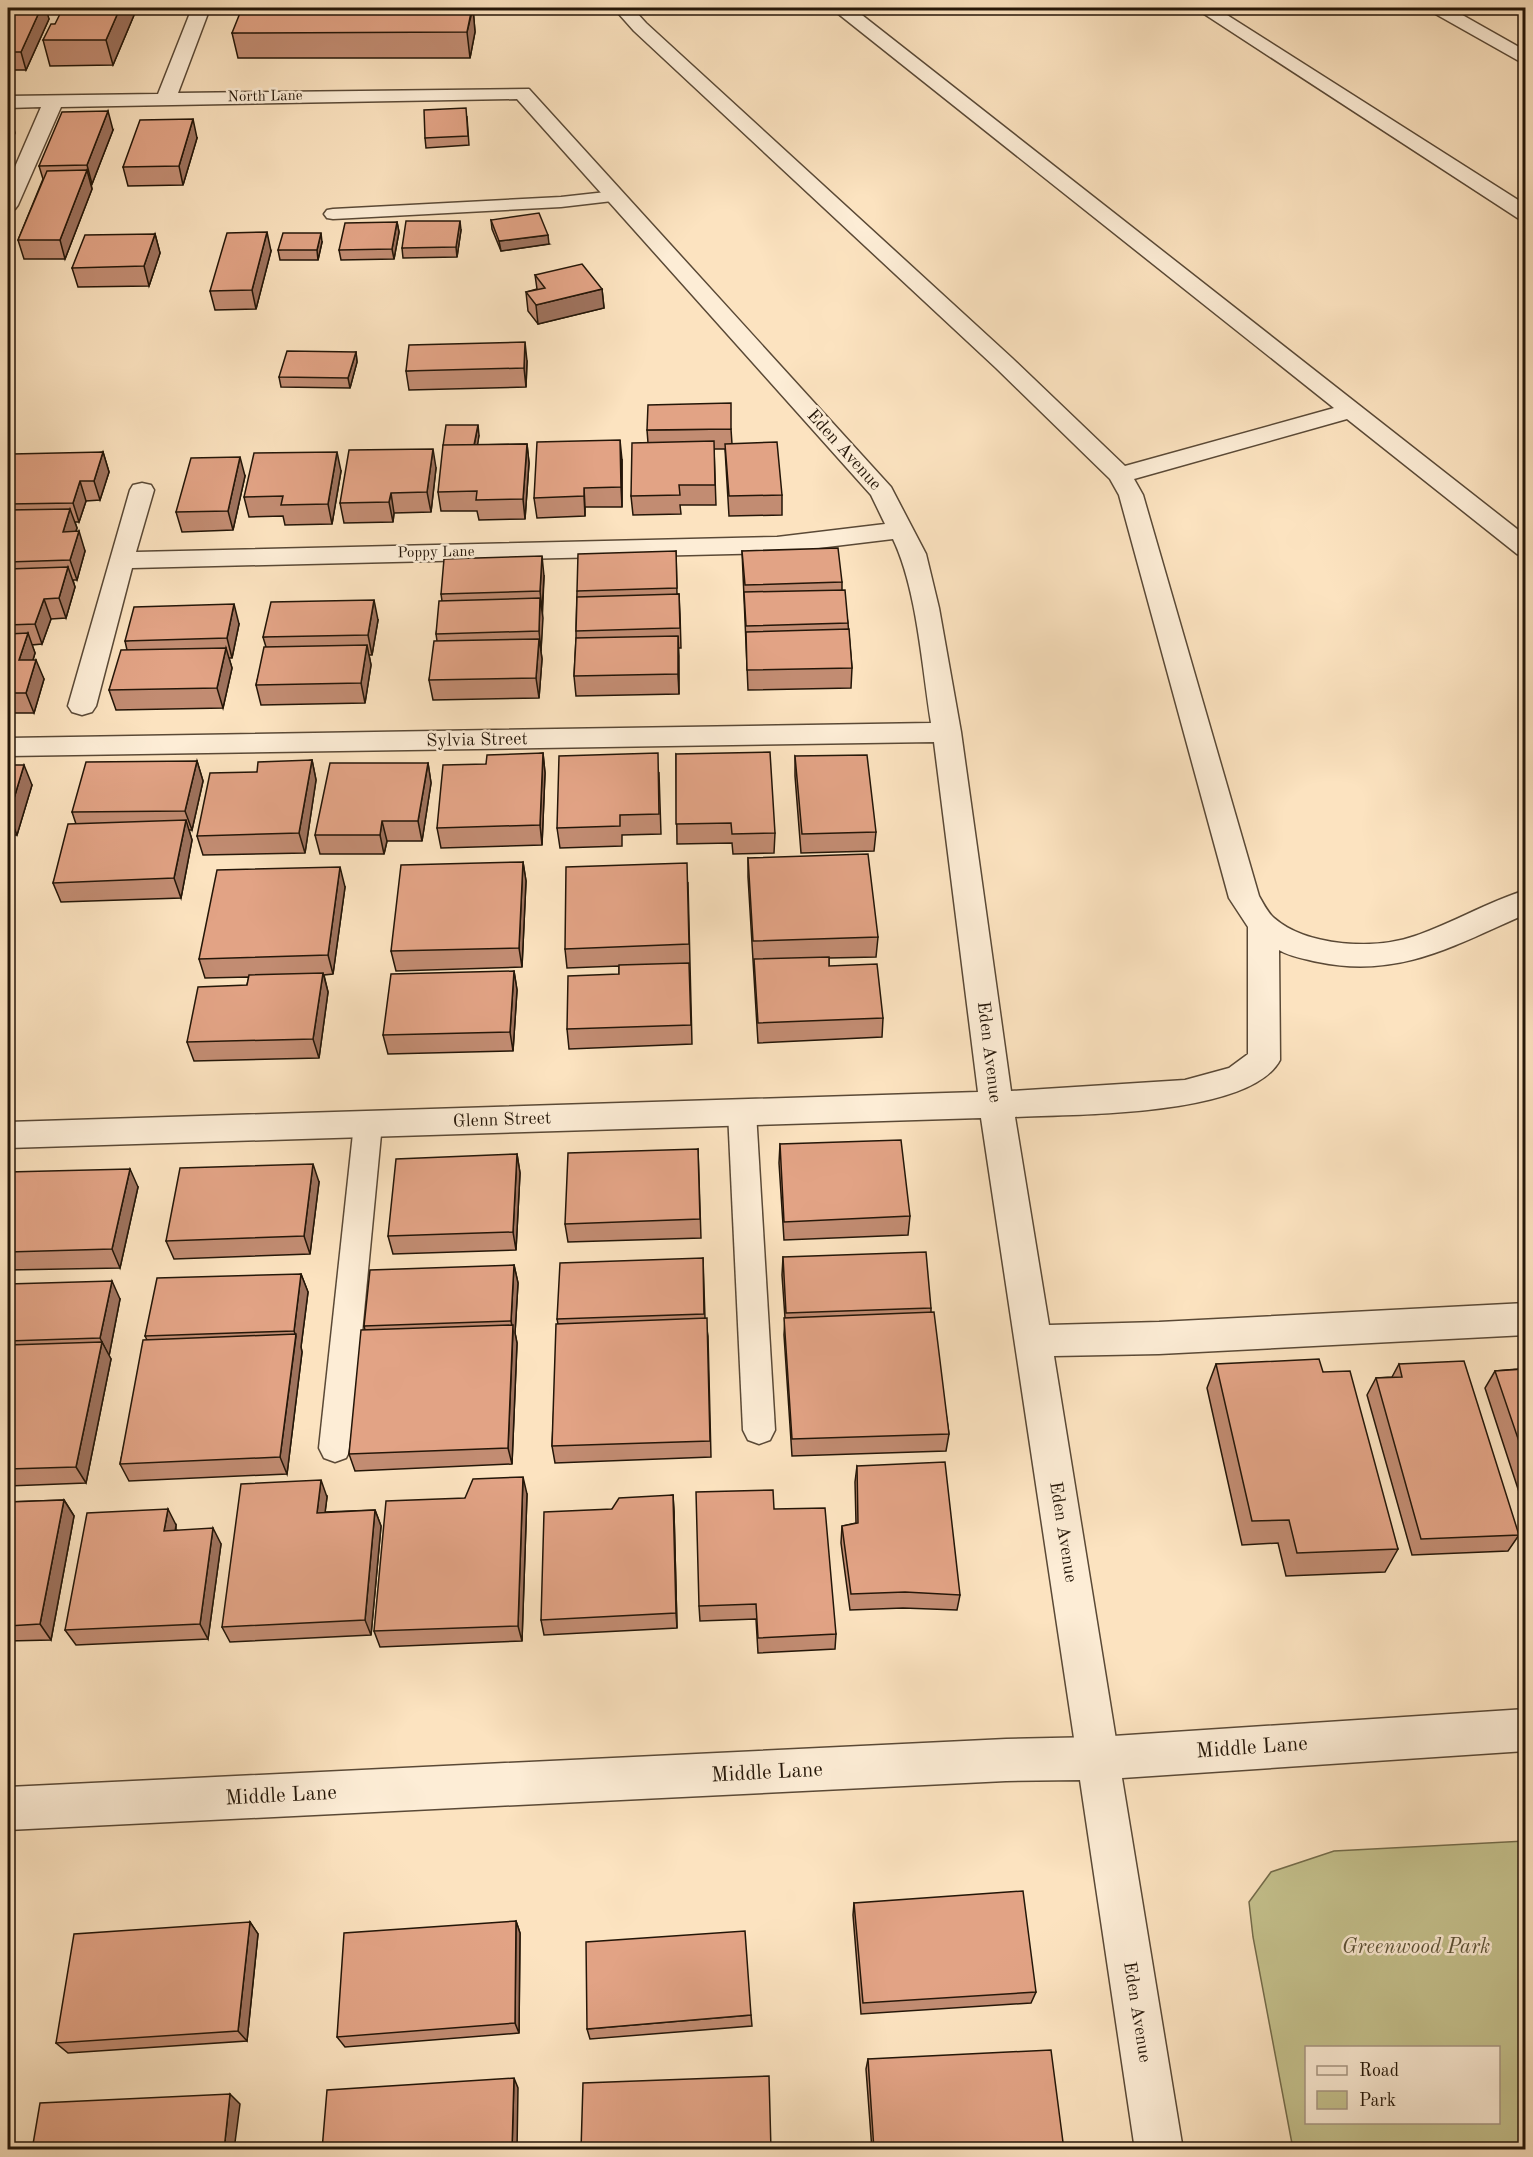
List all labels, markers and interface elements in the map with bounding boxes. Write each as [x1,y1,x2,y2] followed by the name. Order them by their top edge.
[227,89,303,105] street label: North Lane
[803,406,885,494] street label: Eden Avenue
[397,545,475,561] street label: Poppy Lane
[426,730,528,750] street label: Sylvia Street
[974,1000,1004,1104] street label: Eden Avenue
[453,1109,551,1131] street label: Glenn Street
[1046,1480,1080,1584] street label: Eden Avenue
[1195,1734,1309,1762] street label: Middle Lane
[711,1760,823,1786] street label: Middle Lane
[225,1783,337,1809] street label: Middle Lane
[1342,1937,1490,1958] park label: Greenwood Park
[1120,1960,1154,2064] street label: Eden Avenue
[1305,2046,1500,2124] legend
[1359,2062,1399,2080] text: Road
[1359,2092,1396,2110] text: Park

